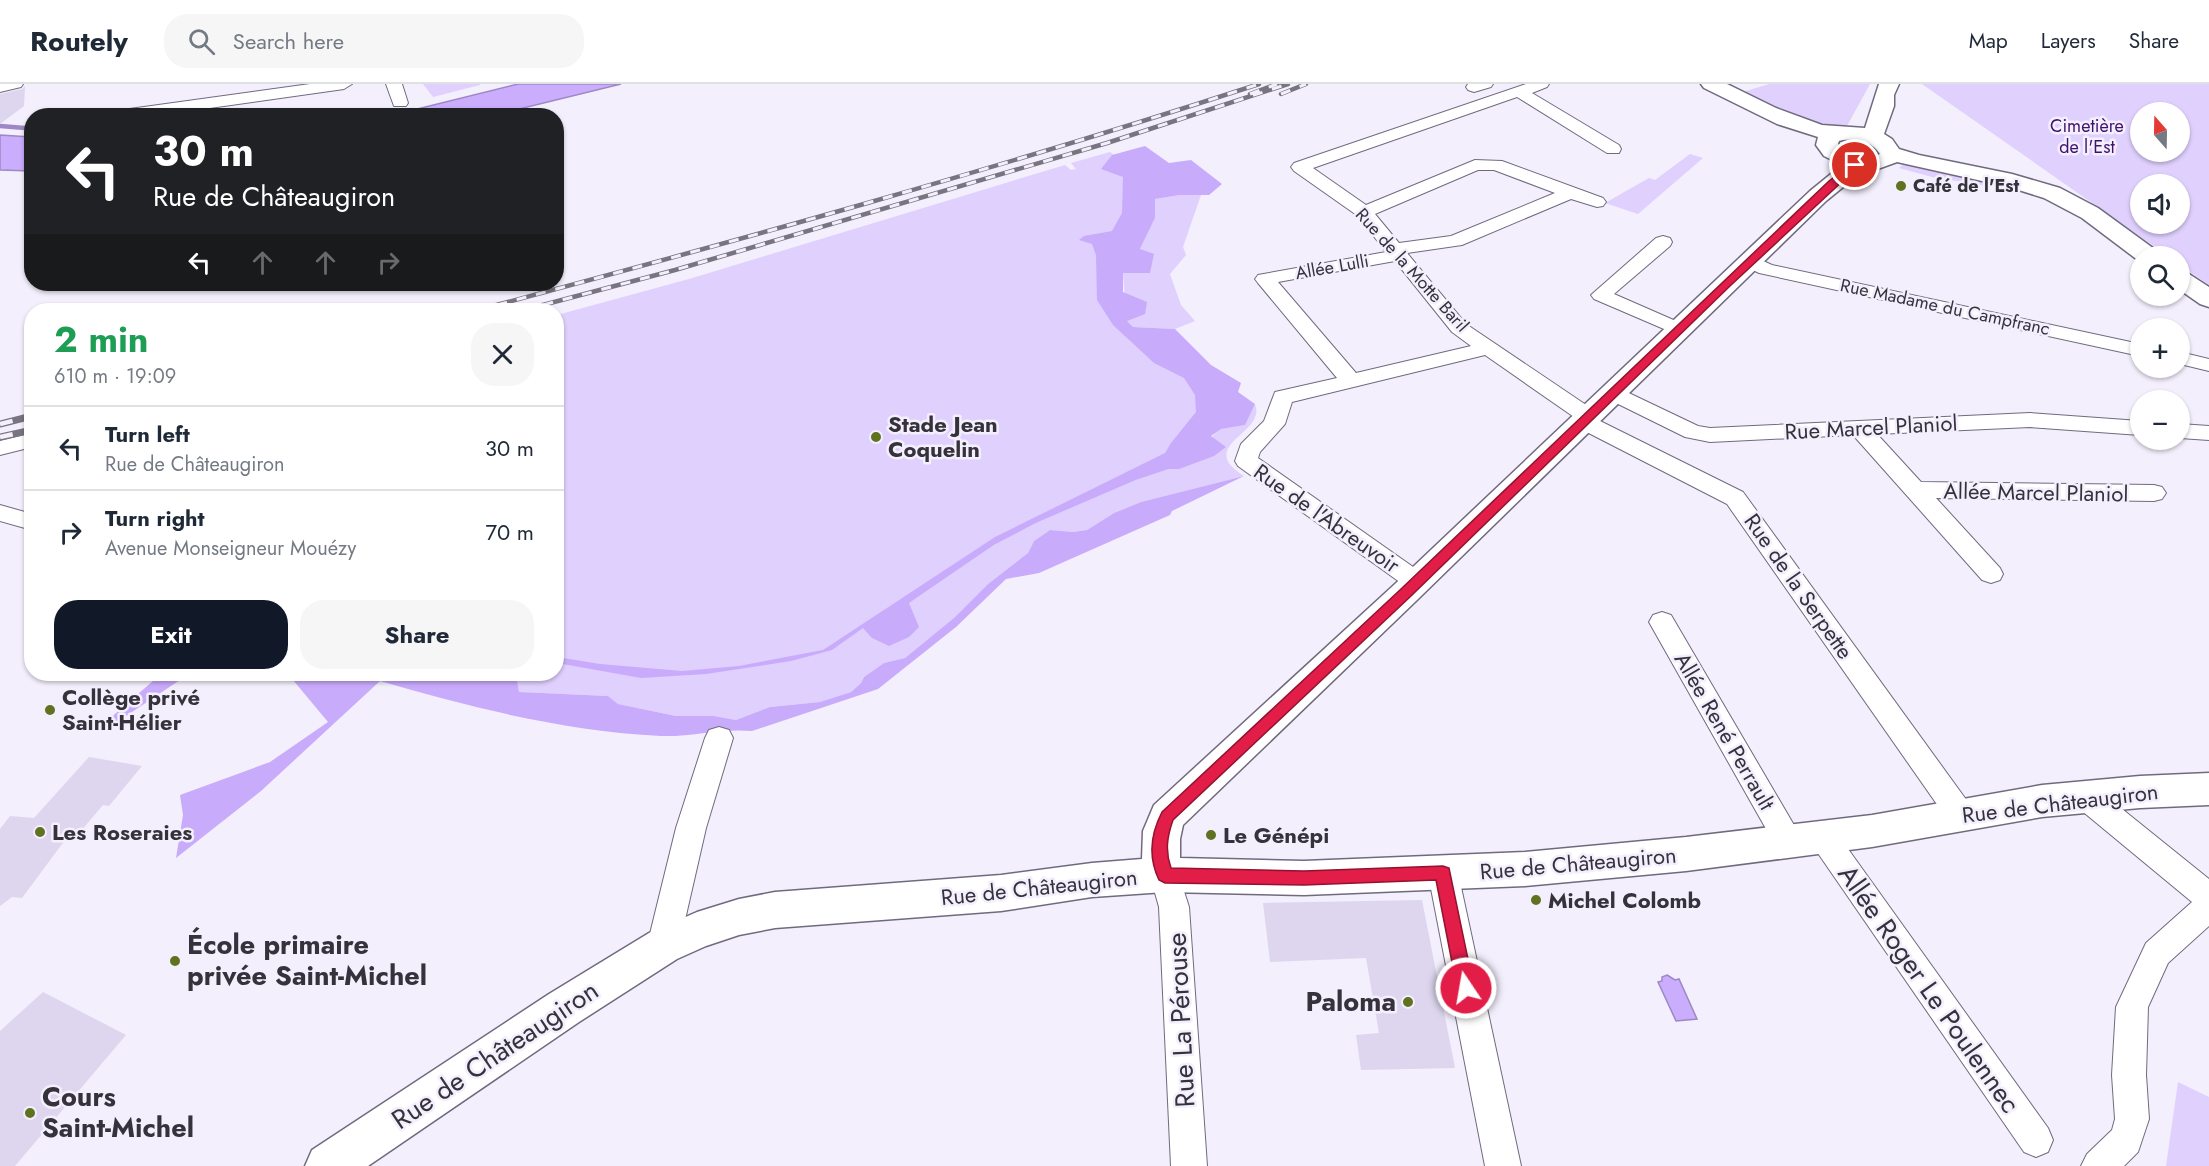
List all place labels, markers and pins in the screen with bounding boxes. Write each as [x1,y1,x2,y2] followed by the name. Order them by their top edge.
[1829,139,1880,190] pin
[1913,173,2019,199] place label: Café de l'Est
[1894,179,1908,193] marker: Café de l'Est
[888,408,998,465] place label: Stade Jean Coquelin
[869,430,883,444] marker: Stade Jean Coquelin
[62,681,200,738] place label: Collège privé Saint-Hélier
[43,703,57,717] marker: Collège privé Saint-Hélier
[52,816,192,848] place label: Les Roseraies
[1223,819,1329,851] place label: Le Génépi
[33,825,47,839] marker: Les Roseraies
[1204,828,1218,842] marker: Le Génépi
[1548,884,1701,916] place label: Michel Colomb
[1529,893,1543,907] marker: Michel Colomb
[187,925,427,995] place label: École primaire privée Saint-Michel
[168,954,182,968] marker: École primaire privée Saint-Michel
[1306,982,1396,1021] place label: Paloma
[1401,995,1415,1009] marker: Paloma
[42,1077,194,1147] place label: Cours Saint-Michel
[23,1106,37,1120] marker: Cours Saint-Michel

